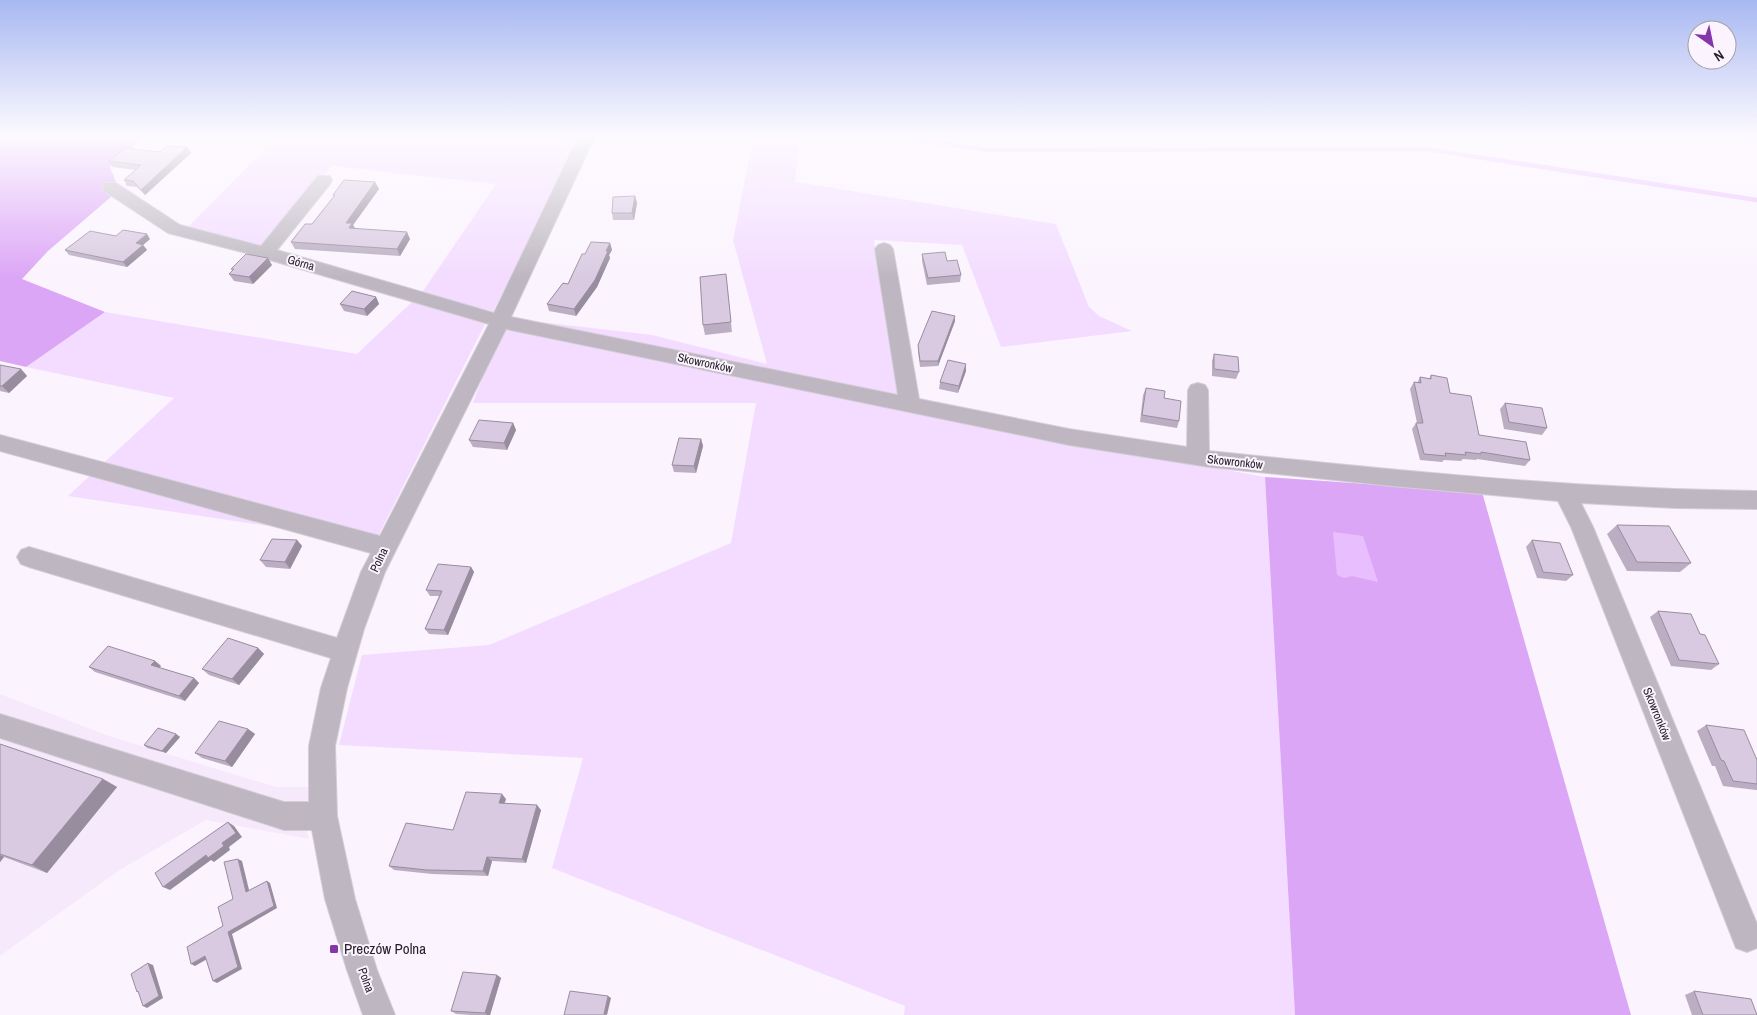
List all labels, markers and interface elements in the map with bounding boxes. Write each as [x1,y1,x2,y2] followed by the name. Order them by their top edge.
[1687,20,1737,70] north arrow
[1711,46,1727,66] text: N
[286,252,317,275] street label: Górna
[676,349,735,377] street label: Skowronków
[1206,451,1264,473] street label: Skowronków
[366,545,392,575] street label: Polna
[1639,685,1675,744] street label: Skowronków
[344,938,426,959] place label: Preczów Polna
[328,943,340,955] marker: Preczów Polna
[354,965,378,995] street label: Polna

